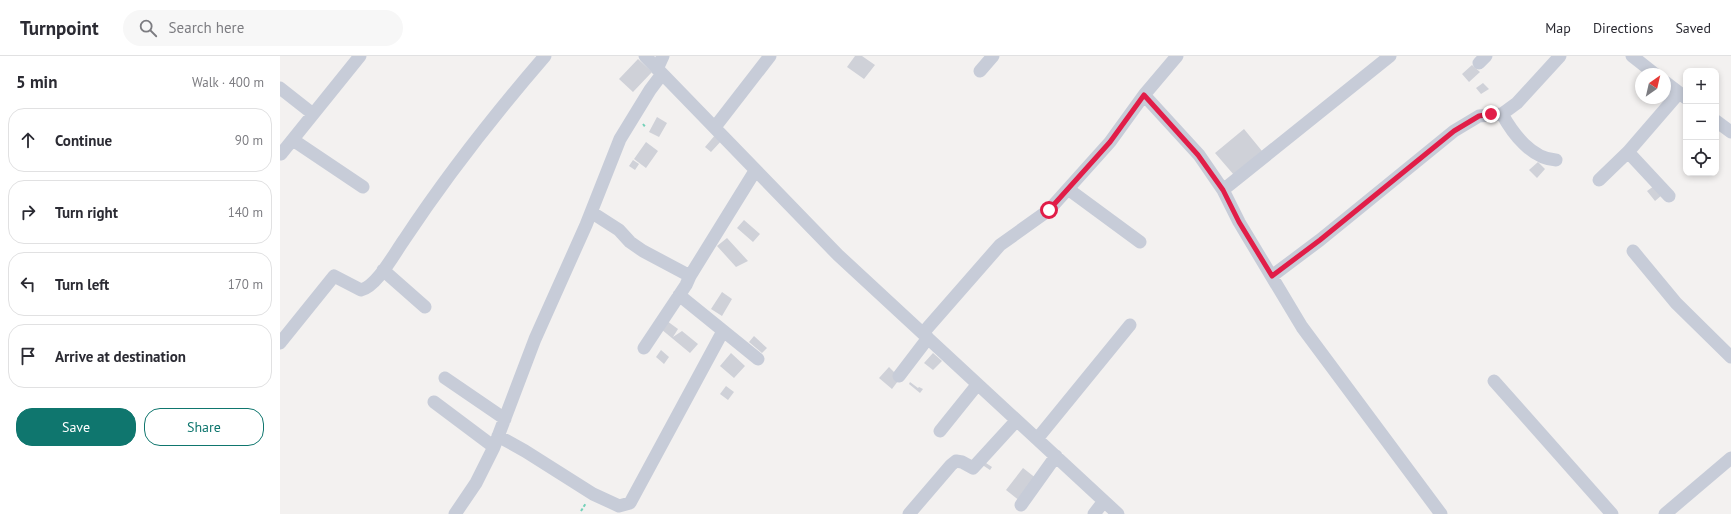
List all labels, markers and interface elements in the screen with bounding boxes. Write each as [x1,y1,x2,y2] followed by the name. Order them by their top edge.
[123,10,403,46] search box
[20,16,99,40] text: Turnpoint
[137,17,159,39] icon: search
[169,18,244,37] text: Search here
[1545,19,1571,37] text: Map
[1593,19,1653,37] text: Directions
[1675,19,1711,37] text: Saved
[1635,68,1671,104] north arrow
[1683,68,1719,176] map controls
[1683,68,1719,104] button: +
[16,71,57,93] text: 5 min
[192,74,264,91] text: Walk · 400 m
[1683,104,1719,140] button: −
[1482,105,1500,123] route end
[17,129,39,151] icon: ahead
[55,131,112,150] text: Continue
[235,132,263,149] text: 90 m
[1683,140,1719,176] button: locate
[17,201,39,223] icon: right
[1040,201,1058,219] route start
[55,203,118,222] text: Turn right
[228,204,263,221] text: 140 m
[17,273,39,295] icon: left
[55,275,109,294] text: Turn left
[228,276,263,293] text: 170 m
[17,345,39,367] icon: arrive
[55,347,186,366] text: Arrive at destination
[16,408,136,446] button: Save
[144,408,264,446] button: Share

